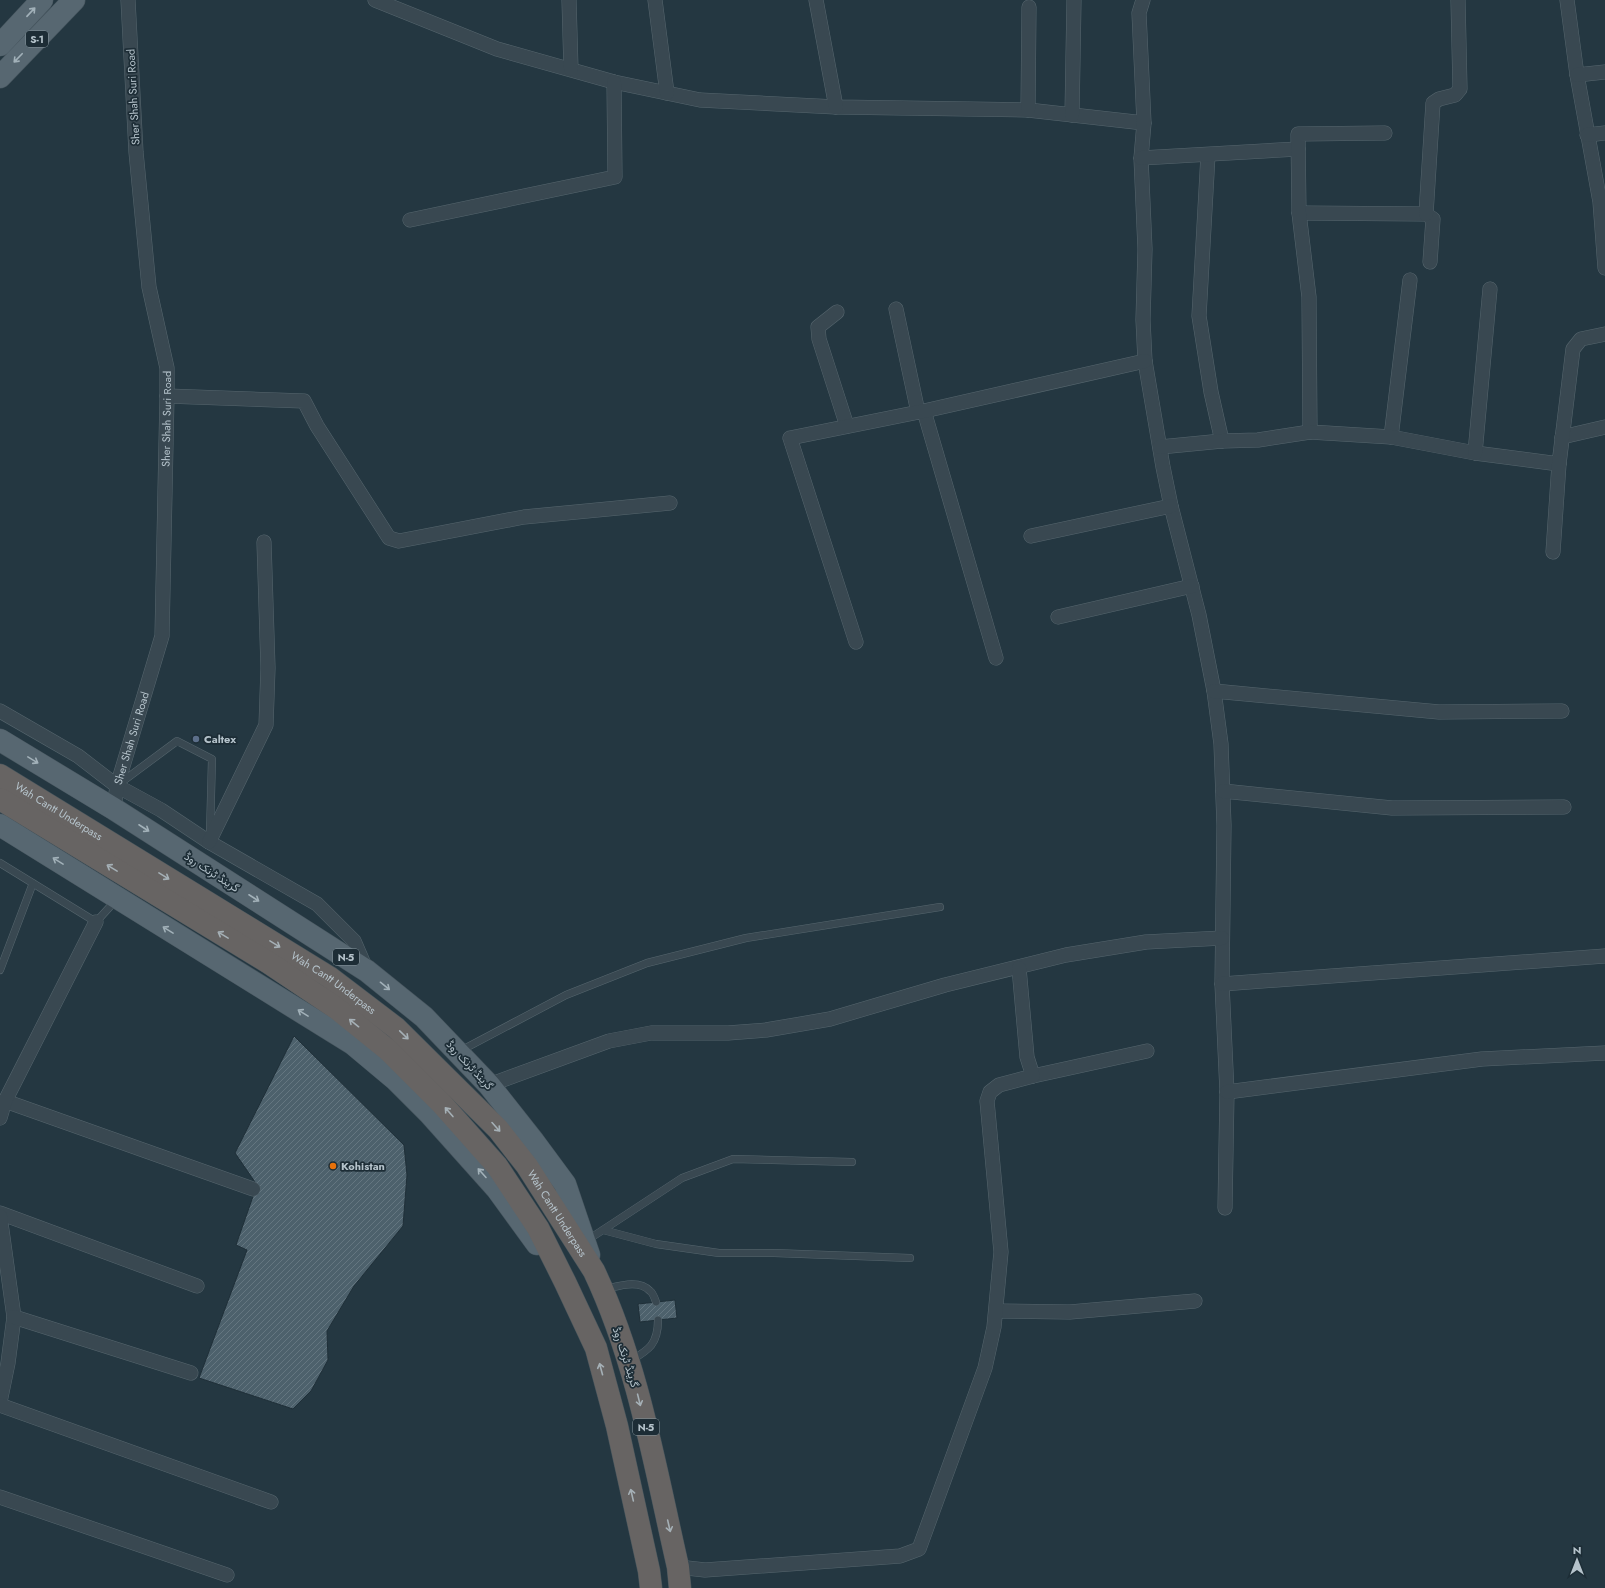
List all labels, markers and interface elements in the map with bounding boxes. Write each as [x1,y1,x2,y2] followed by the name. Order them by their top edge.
[26,7,36,17] one-way arrow
[26,31,48,47] road number: S-1
[122,49,144,145] street label: Sher Shah Suri Road
[14,53,23,63] one-way arrow
[158,371,175,467] street label: Sher Shah Suri Road
[110,690,153,787] street label: Sher Shah Suri Road
[204,731,236,747] place label: Caltex
[191,734,201,744] marker: Caltex
[27,756,38,764] one-way arrow
[12,778,106,844] street label: Wah Cantt Underpass
[138,824,149,832] one-way arrow
[181,848,243,896] street label: گرینڈ ٹرنک روڈ
[53,857,64,865] one-way arrow
[106,863,118,871] one-way arrow
[159,872,170,881] one-way arrow
[248,894,259,903] one-way arrow
[163,925,174,934] one-way arrow
[217,931,229,939] one-way arrow
[269,941,281,949] one-way arrow
[288,948,380,1018] street label: Wah Cantt Underpass
[333,949,359,965] road number: N-5
[380,981,391,990] one-way arrow
[298,1009,309,1017] one-way arrow
[349,1018,360,1027] one-way arrow
[399,1031,409,1040] one-way arrow
[443,1037,497,1093] street label: گرینڈ ٹرنک روڈ
[444,1107,454,1117] one-way arrow
[491,1122,500,1132] one-way arrow
[341,1158,385,1174] place label: Kohistan
[328,1161,338,1171] marker: Kohistan
[524,1167,591,1260] street label: Wah Cantt Underpass
[478,1168,487,1178] one-way arrow
[609,1325,643,1389] street label: گرینڈ ٹرنک روڈ
[597,1362,604,1375] one-way arrow
[636,1393,644,1406] one-way arrow
[633,1419,659,1435] road number: N-5
[628,1489,635,1502] one-way arrow
[665,1519,673,1532] one-way arrow
[1557,1540,1597,1580] north arrow
[1573,1542,1581,1558] text: N

